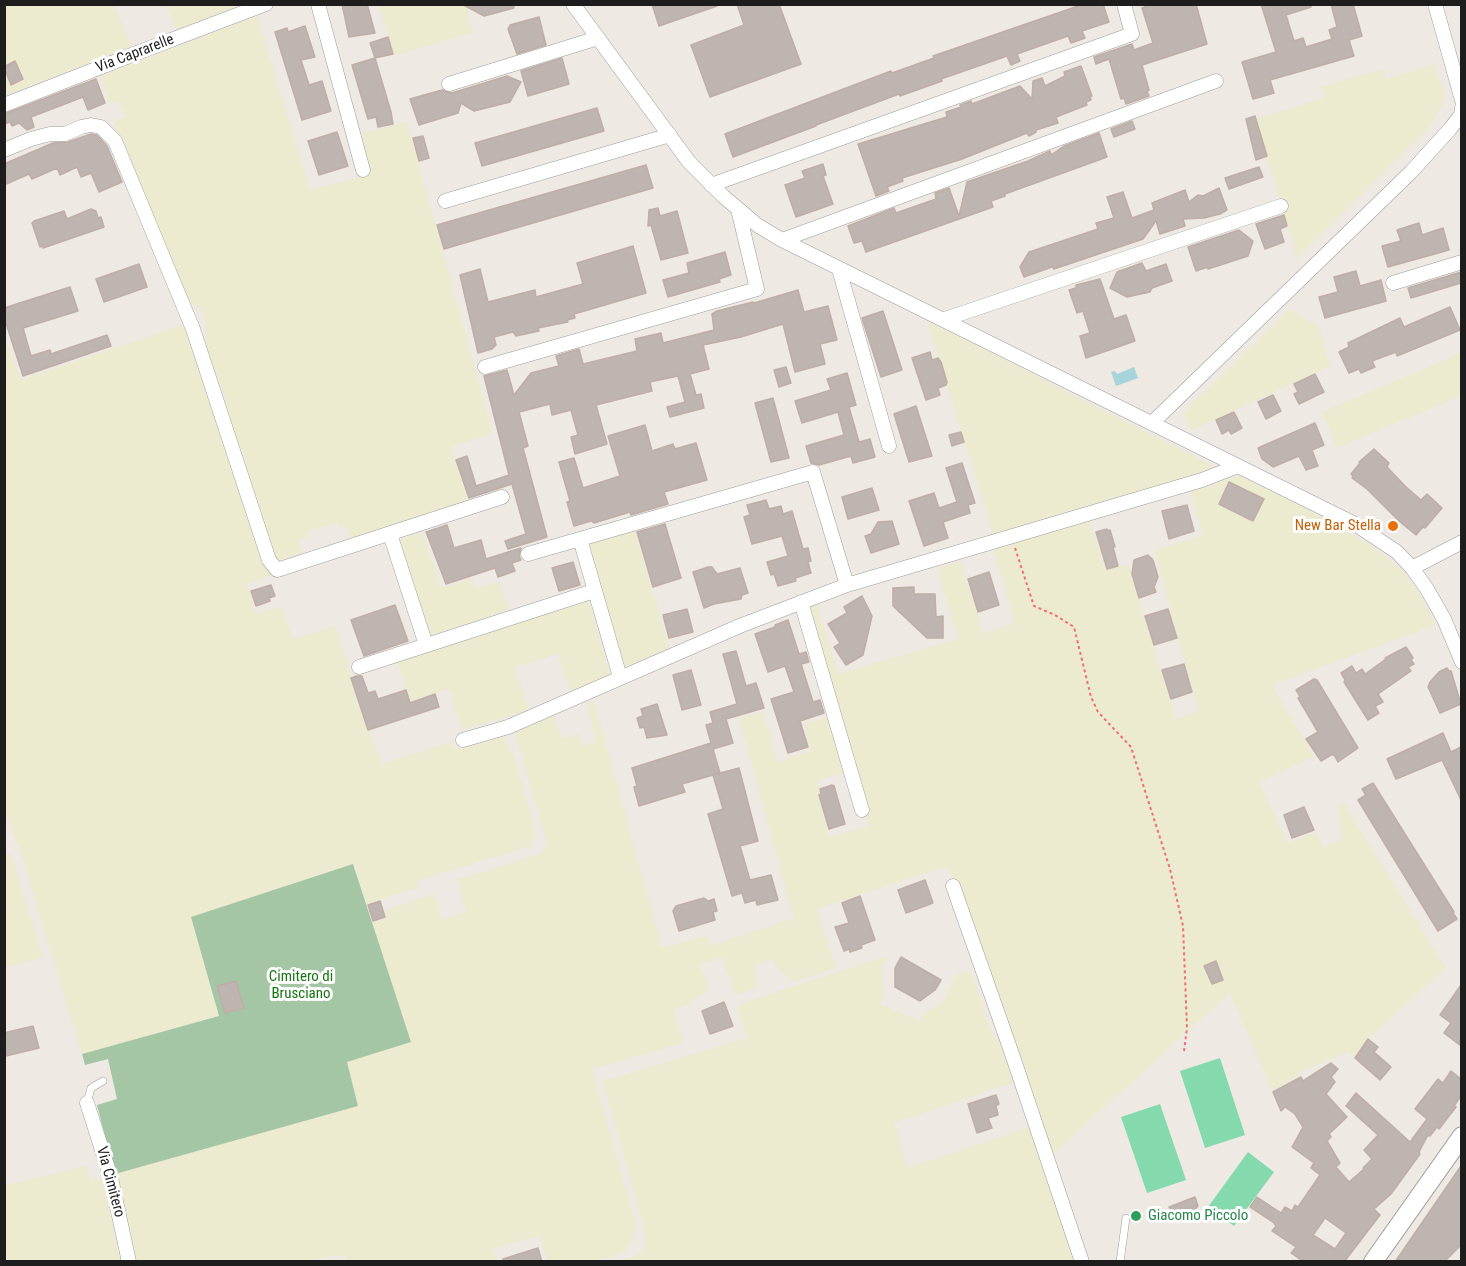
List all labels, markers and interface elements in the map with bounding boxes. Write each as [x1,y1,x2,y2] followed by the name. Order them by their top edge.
[93,31,177,77] street label: Via Caprarelle
[1295,517,1381,535] place label: New Bar Stella
[1386,519,1400,533] marker: New Bar Stella
[269,968,333,1003] park label: Cimitero di Brusciano
[92,1145,128,1219] street label: Via Cimitero
[1148,1207,1248,1225] place label: Giacomo Piccolo
[1129,1209,1143,1223] marker: Giacomo Piccolo

